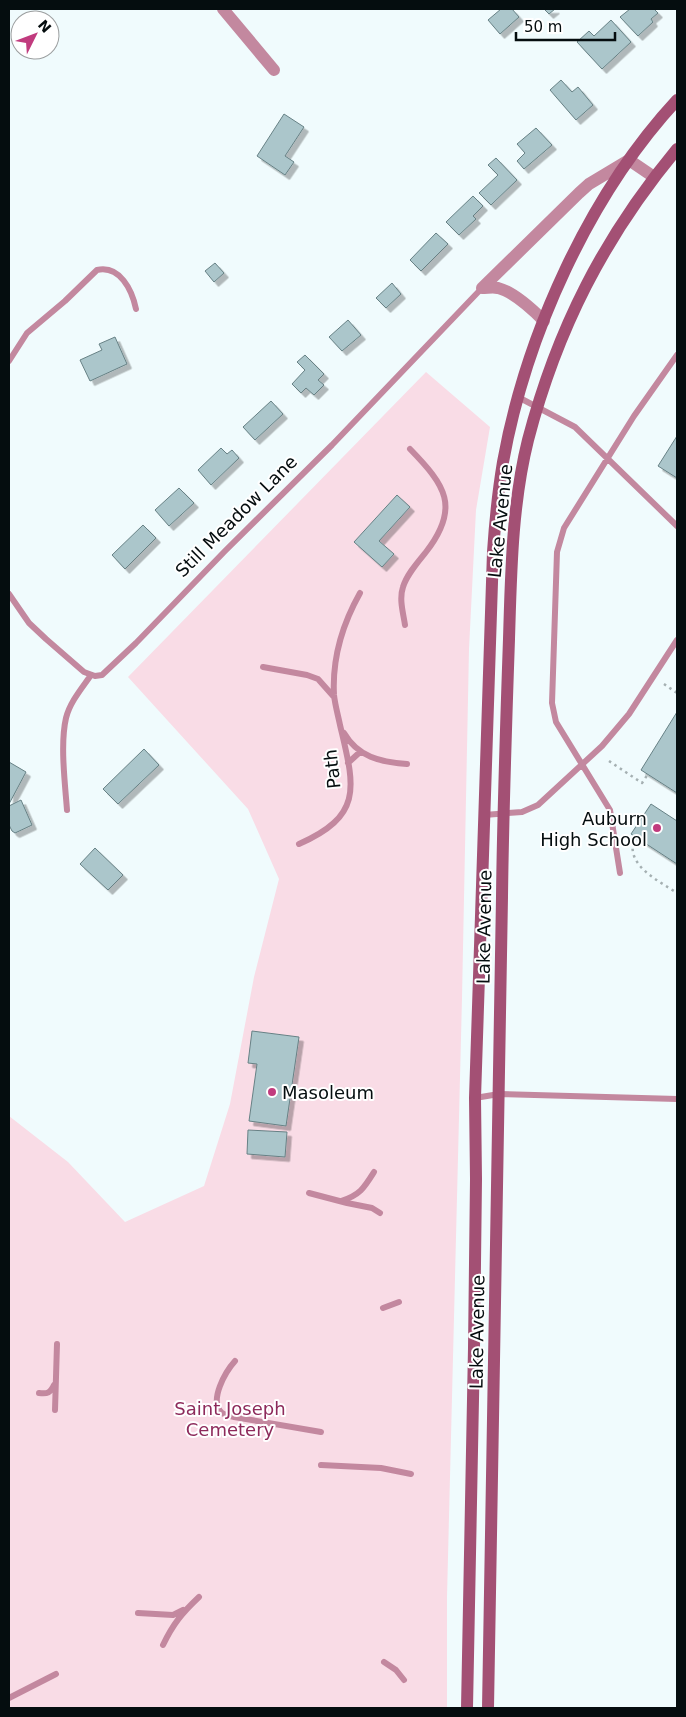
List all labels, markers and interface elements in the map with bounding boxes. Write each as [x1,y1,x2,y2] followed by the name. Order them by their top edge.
[10,10,60,60] north arrow
[516,10,615,42] scale bar
[35,17,55,36] text: N
[524,18,562,36] text: 50 m
[171,451,301,581] street label: Still Meadow Lane
[484,463,516,579] street label: Lake Avenue
[319,748,345,790] street label: Path
[540,808,647,850] place label: Auburn High School
[651,822,663,834] marker: Auburn High School
[473,870,495,984] street label: Lake Avenue
[282,1082,374,1103] place label: Masoleum
[266,1086,278,1098] marker: Masoleum
[466,1275,488,1389] street label: Lake Avenue
[174,1398,286,1440] park label: Saint Joseph Cemetery

